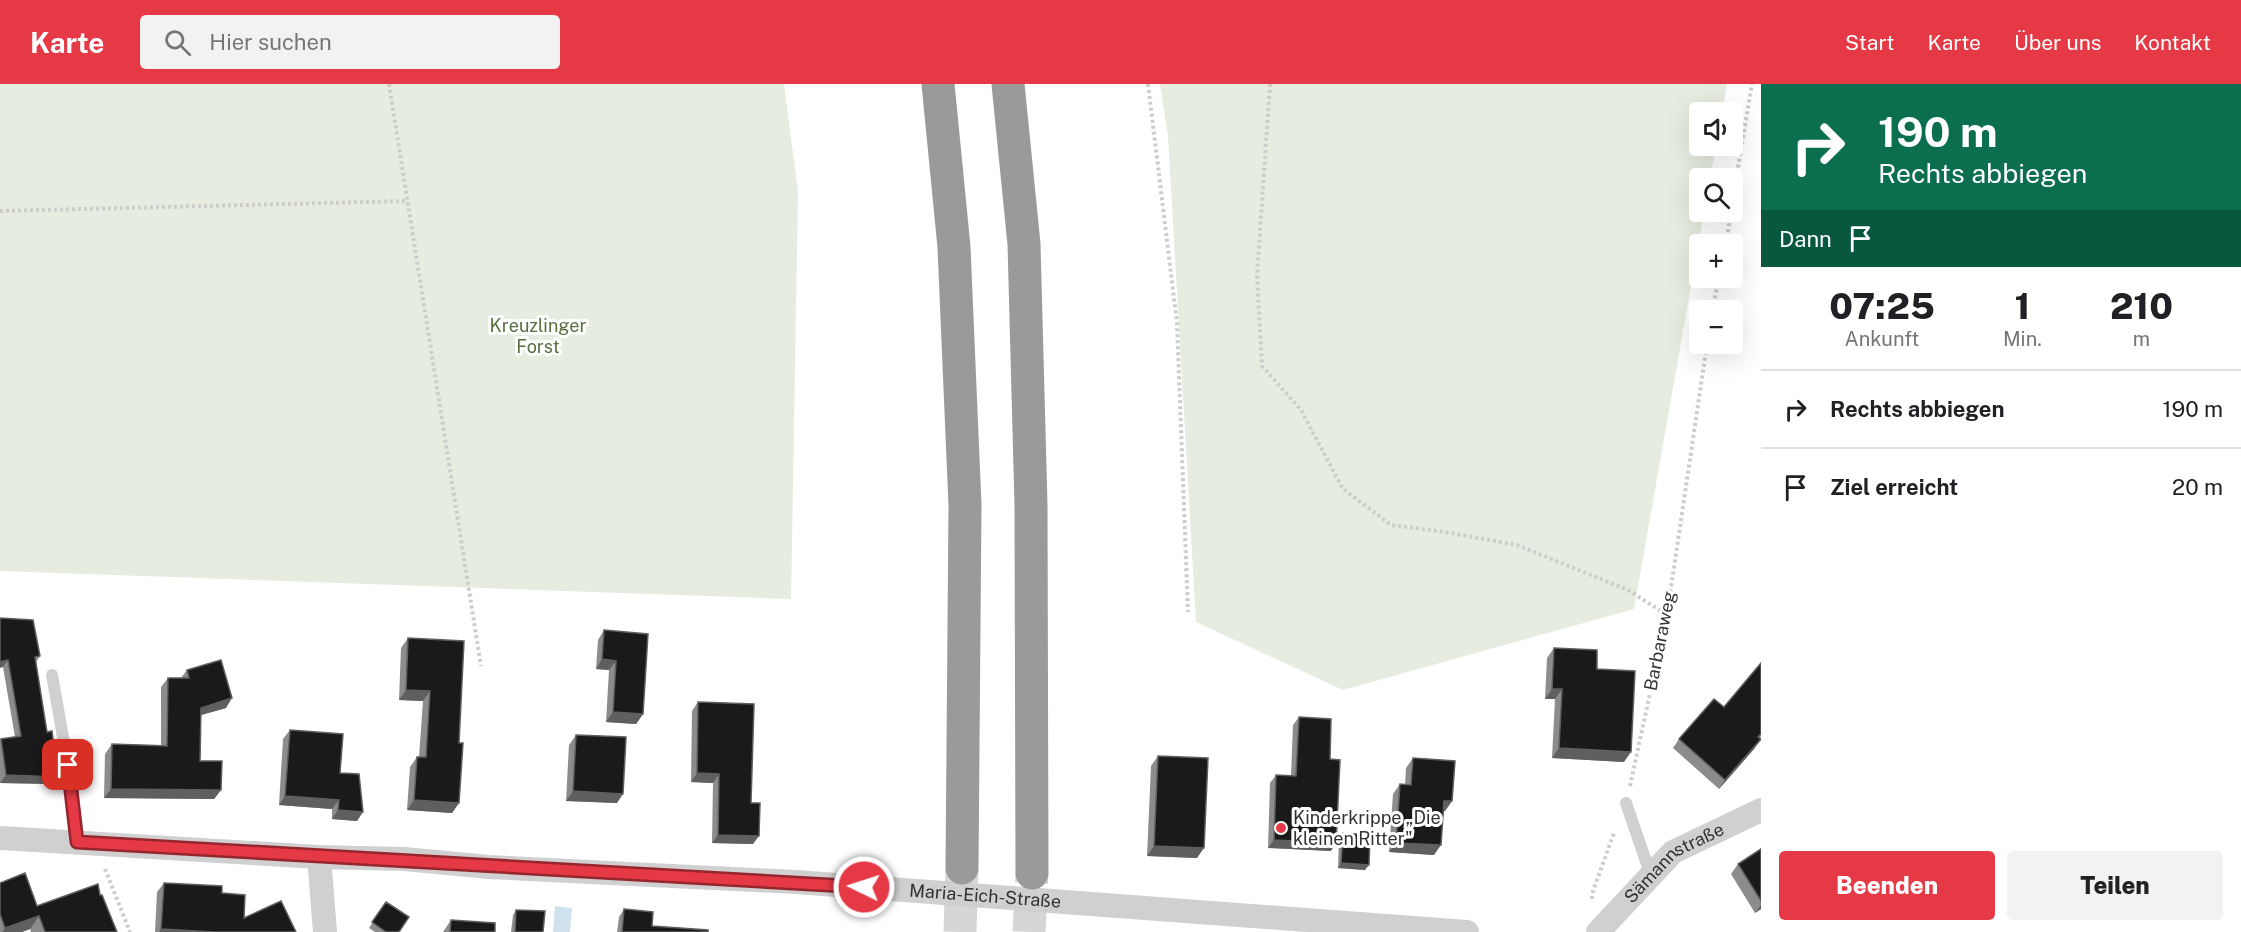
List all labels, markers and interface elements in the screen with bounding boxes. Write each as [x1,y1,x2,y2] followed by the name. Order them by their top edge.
[140,15,560,69] search box
[30,26,104,59] text: Karte
[161,26,194,59] icon: search
[209,29,332,55] text: Hier suchen
[1845,30,1894,55] text: Start
[1927,30,1981,55] text: Karte
[2014,30,2101,55] text: Über uns
[2134,30,2211,55] text: Kontakt
[1689,102,1743,354] map controls
[1689,102,1743,156] button: sound
[1878,107,1998,156] text: 190 m
[1779,108,1857,186] icon: right
[1878,157,2087,189] text: Rechts abbiegen
[1689,168,1743,222] button: search
[1844,222,1877,255] icon: arrive
[1779,226,1832,252] text: Dann
[1689,234,1743,288] button: +
[1829,285,1935,327] text: 07:25
[2014,285,2030,327] text: 1
[2110,285,2173,327] text: 210
[1689,300,1743,354] button: −
[490,315,586,357] park label: Kreuzlinger Forst
[1845,327,1919,351] text: Ankunft
[2003,327,2042,351] text: Min.
[2133,327,2150,351] text: m
[1779,393,1812,426] icon: right
[1830,396,2005,422] text: Rechts abbiegen
[2163,396,2223,422] text: 190 m
[1779,471,1812,504] icon: arrive
[1830,474,1958,500] text: Ziel erreicht
[2172,474,2223,500] text: 20 m
[1640,589,1679,693] street label: Barbaraweg
[42,739,93,790] pin
[51,748,84,781] icon: arrive
[1293,807,1441,849] place label: Kinderkrippe „Die kleinen Ritter"
[1620,818,1727,907] street label: Sämannstraße
[1274,821,1288,835] marker: Kinderkrippe „Die kleinen Ritter"
[1779,851,1995,920] button: Beenden
[2007,851,2223,920] button: Teilen
[832,855,896,919] position arrow
[908,879,1062,912] street label: Maria-Eich-Straße

